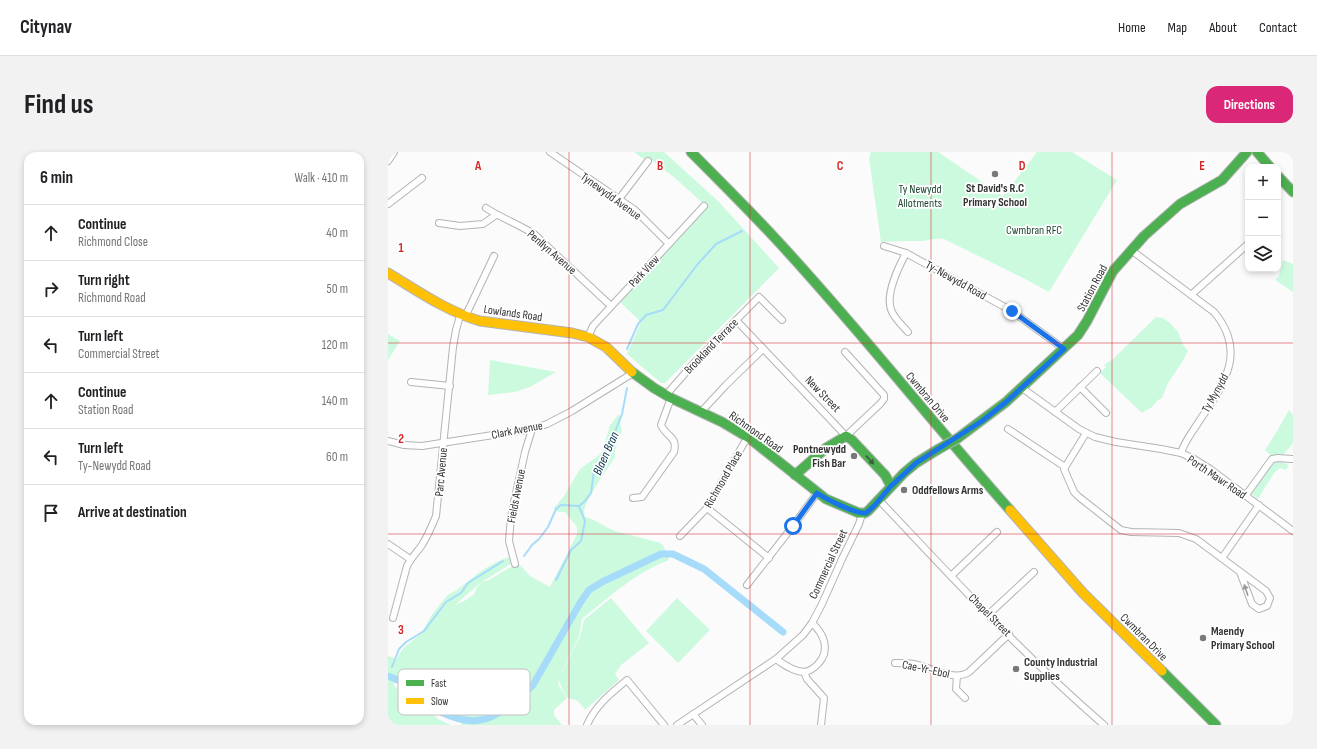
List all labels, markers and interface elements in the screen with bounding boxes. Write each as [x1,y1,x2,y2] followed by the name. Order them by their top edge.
[20,16,72,39] text: Citynav
[1118,19,1146,36] text: Home
[1168,19,1187,36] text: Map
[1209,19,1237,36] text: About
[1259,19,1297,36] text: Contact
[1206,86,1293,123] button: Directions
[24,88,93,121] text: Find us
[474,158,482,174] text: A
[657,158,663,174] text: B
[837,158,844,174] text: C
[1019,158,1026,174] text: D
[1199,158,1205,174] text: E
[1245,164,1281,272] map controls
[1245,164,1281,200] button: +
[40,168,73,188] text: 6 min
[577,169,644,224] street label: Tynewydd Avenue
[990,169,1000,179] marker: St David's R.C Primary School
[295,170,348,186] text: Walk · 410 m
[963,181,1027,210] place label: St David's R.C Primary School
[897,182,942,211] park label: Ty Newydd Allotments
[1245,200,1281,236] button: −
[78,215,127,234] text: Continue
[40,222,62,244] icon: ahead
[1006,223,1062,238] park label: Cwmbran RFC
[326,225,348,241] text: 40 m
[524,227,580,278] street label: Penllyn Avenue
[78,234,148,250] text: Richmond Close
[1245,236,1281,272] button: layers
[398,240,404,256] text: 1
[626,252,663,291] street label: Park View
[923,258,989,303] street label: Ty-Newydd Road
[1074,262,1111,314] street label: Station Road
[78,271,130,290] text: Turn right
[40,278,62,300] icon: right
[327,281,348,297] text: 50 m
[78,290,146,306] text: Richmond Road
[483,302,543,325] street label: Lowlands Road
[1003,302,1021,320] route end
[681,315,742,377] street label: Brookland Terrace
[78,327,123,346] text: Turn left
[40,334,62,356] icon: left
[322,337,348,353] text: 120 m
[78,346,160,362] text: Commercial Street
[902,369,953,426] street label: Cwmbran Drive
[1199,371,1232,415] street label: Ty Mynydd
[802,373,844,416] street label: New Street
[78,383,127,402] text: Continue
[40,390,62,412] icon: ahead
[322,393,348,409] text: 140 m
[78,402,134,418] text: Station Road
[726,408,786,456] street label: Richmond Road
[490,418,544,443] street label: Clark Avenue
[589,429,623,478] water label: Blaen Bran
[398,431,404,447] text: 2
[78,439,123,458] text: Turn left
[793,442,846,471] place label: Pontnewydd Fish Bar
[40,446,62,468] icon: left
[432,447,451,497] street label: Parc Avenue
[701,448,746,511] street label: Richmond Place
[326,449,348,465] text: 60 m
[849,451,859,461] marker: Pontnewydd Fish Bar
[1184,452,1249,503] street label: Porth Mawr Road
[865,455,875,465] one-way arrow
[78,458,151,474] text: Ty-Newydd Road
[504,468,529,524] street label: Fields Avenue
[912,483,984,498] place label: Oddfellows Arms
[899,485,909,495] marker: Oddfellows Arms
[40,502,62,524] icon: arrive
[78,503,187,522] text: Arrive at destination
[784,517,802,535] route start
[806,527,851,602] street label: Commercial Street
[1243,584,1249,596] one-way arrow
[965,591,1015,640] street label: Chapel Street
[1117,610,1171,664] street label: Cwmbran Drive
[398,622,404,638] text: 3
[1211,624,1275,653] place label: Maendy Primary School
[1198,633,1208,643] marker: Maendy Primary School
[1024,655,1097,684] place label: County Industrial Supplies
[901,657,951,682] street label: Cae-Yr-Ebol
[1011,664,1021,674] marker: County Industrial Supplies
[398,669,530,715] legend
[431,677,447,690] text: Fast
[431,695,448,708] text: Slow

